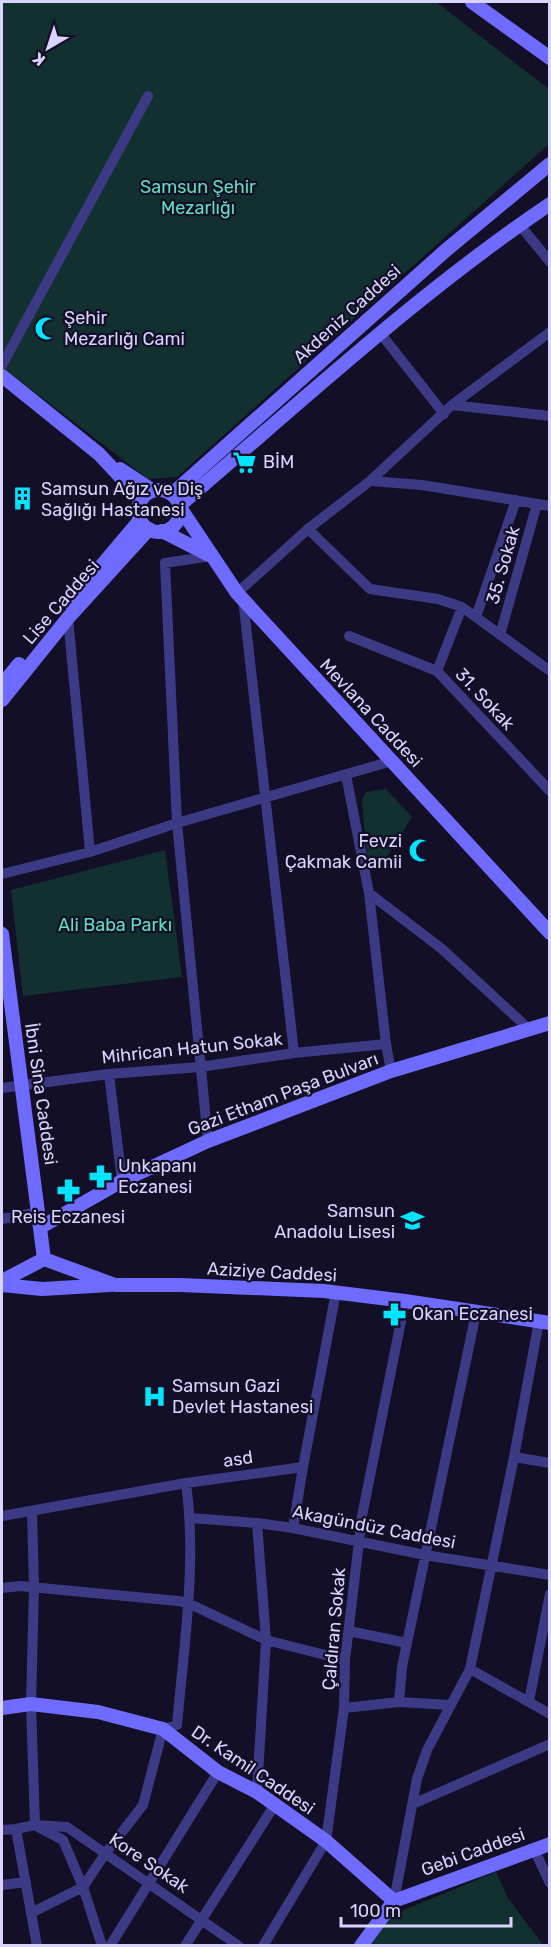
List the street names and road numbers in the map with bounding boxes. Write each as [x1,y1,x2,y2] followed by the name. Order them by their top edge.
[289,260,405,368] street label: Akdeniz Caddesi
[481,523,525,607] street label: 35. Sokak
[18,555,104,649] street label: Lise Caddesi
[315,654,427,772] street label: Mevlana Caddesi
[451,663,520,735] street label: 31. Sokak
[20,1022,62,1166] street label: İbni Sina Caddesi
[100,1027,284,1068] street label: Mihrican Hatun Sokak
[185,1048,381,1140] street label: Gazi Etham Paşa Bulvarı
[206,1258,338,1286] street label: Aziziye Caddesi
[222,1446,254,1472] street label: asd
[291,1500,457,1554] street label: Akagündüz Caddesi
[318,1566,350,1691] street label: Çaldıran Sokak
[187,1721,319,1819] street label: Dr. Kamil Caddesi
[418,1823,528,1881] street label: Gebi Caddesi
[105,1828,194,1898] street label: Kore Sokak

